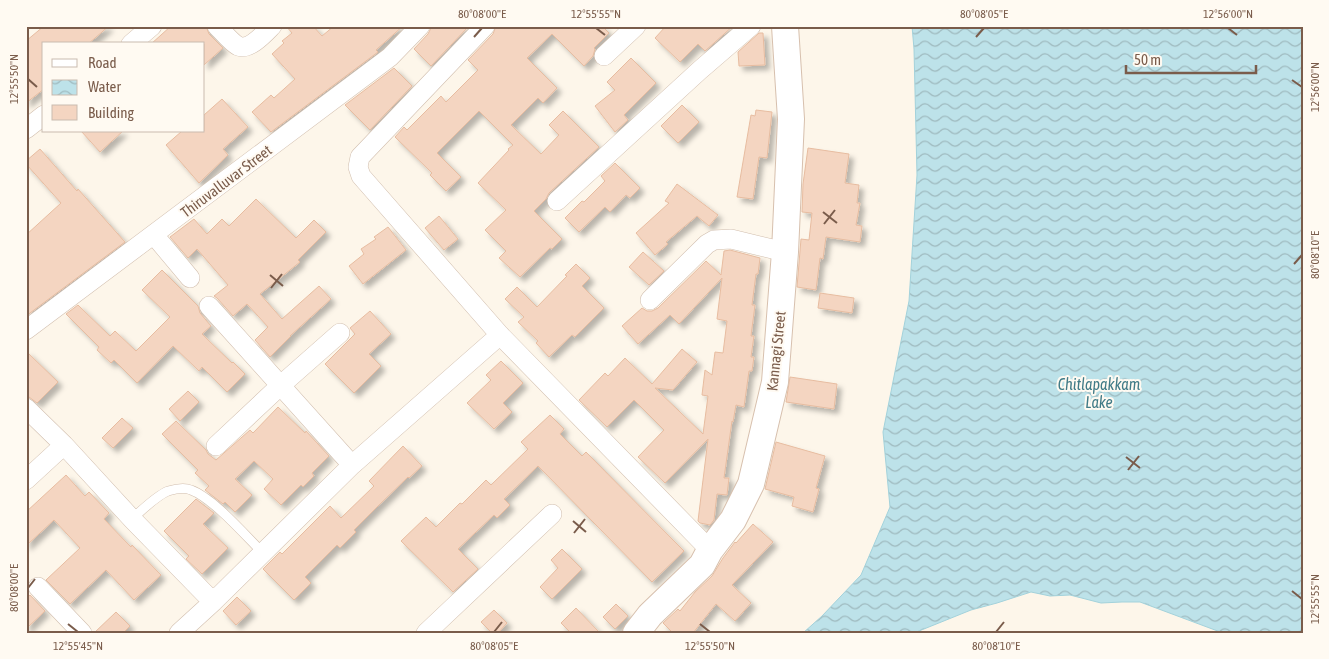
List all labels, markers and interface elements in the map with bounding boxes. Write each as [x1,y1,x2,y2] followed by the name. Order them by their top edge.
[458,7,506,21] text: 80°08'00"E
[571,7,621,21] text: 12°55'55"N
[960,7,1008,21] text: 80°08'05"E
[1203,7,1253,21] text: 12°56'00"N
[42,42,205,132] legend
[1126,42,1256,74] scale bar
[1134,51,1161,68] text: 50 m
[7,54,21,104] text: 12°55'50"N
[88,54,117,71] text: Road
[1308,62,1322,112] text: 12°56'00"N
[88,78,121,95] text: Water
[88,104,134,121] text: Building
[177,141,275,221] street label: Thiruvalluvar Street
[1308,231,1322,279] text: 80°08'10"E
[763,310,789,392] street label: Kannagi Street
[1058,375,1141,411] water label: Chitlapakkam Lake
[7,564,21,612] text: 80°08'00"E
[1308,574,1322,624] text: 12°55'55"N
[53,639,103,653] text: 12°55'45"N
[470,639,518,653] text: 80°08'05"E
[685,639,735,653] text: 12°55'50"N
[972,639,1020,653] text: 80°08'10"E

